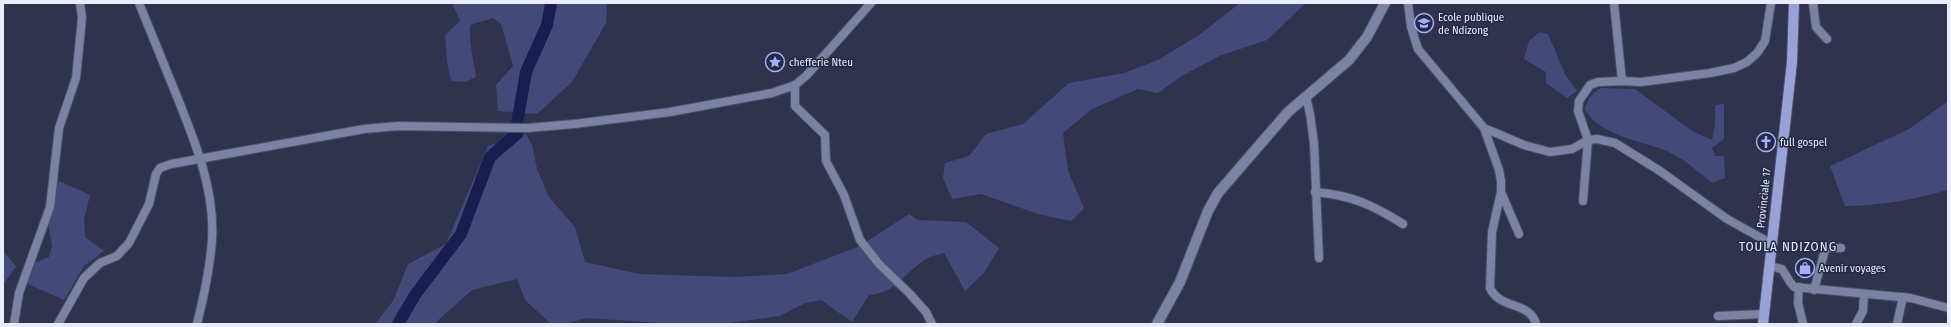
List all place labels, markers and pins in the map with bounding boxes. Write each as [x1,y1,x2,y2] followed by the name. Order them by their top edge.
[1438,11,1504,37] place label: Ecole publique de Ndizong
[1413,12,1435,34] school or university icon: Ecole publique de Ndizong
[764,51,786,73] place icon: chefferie Nteu
[789,56,853,69] place label: chefferie Nteu
[1755,131,1777,153] church icon: full gospel
[1780,136,1827,149] place label: full gospel
[1794,257,1816,279] shop icon: Avenir voyages
[1819,262,1886,275] place label: Avenir voyages

